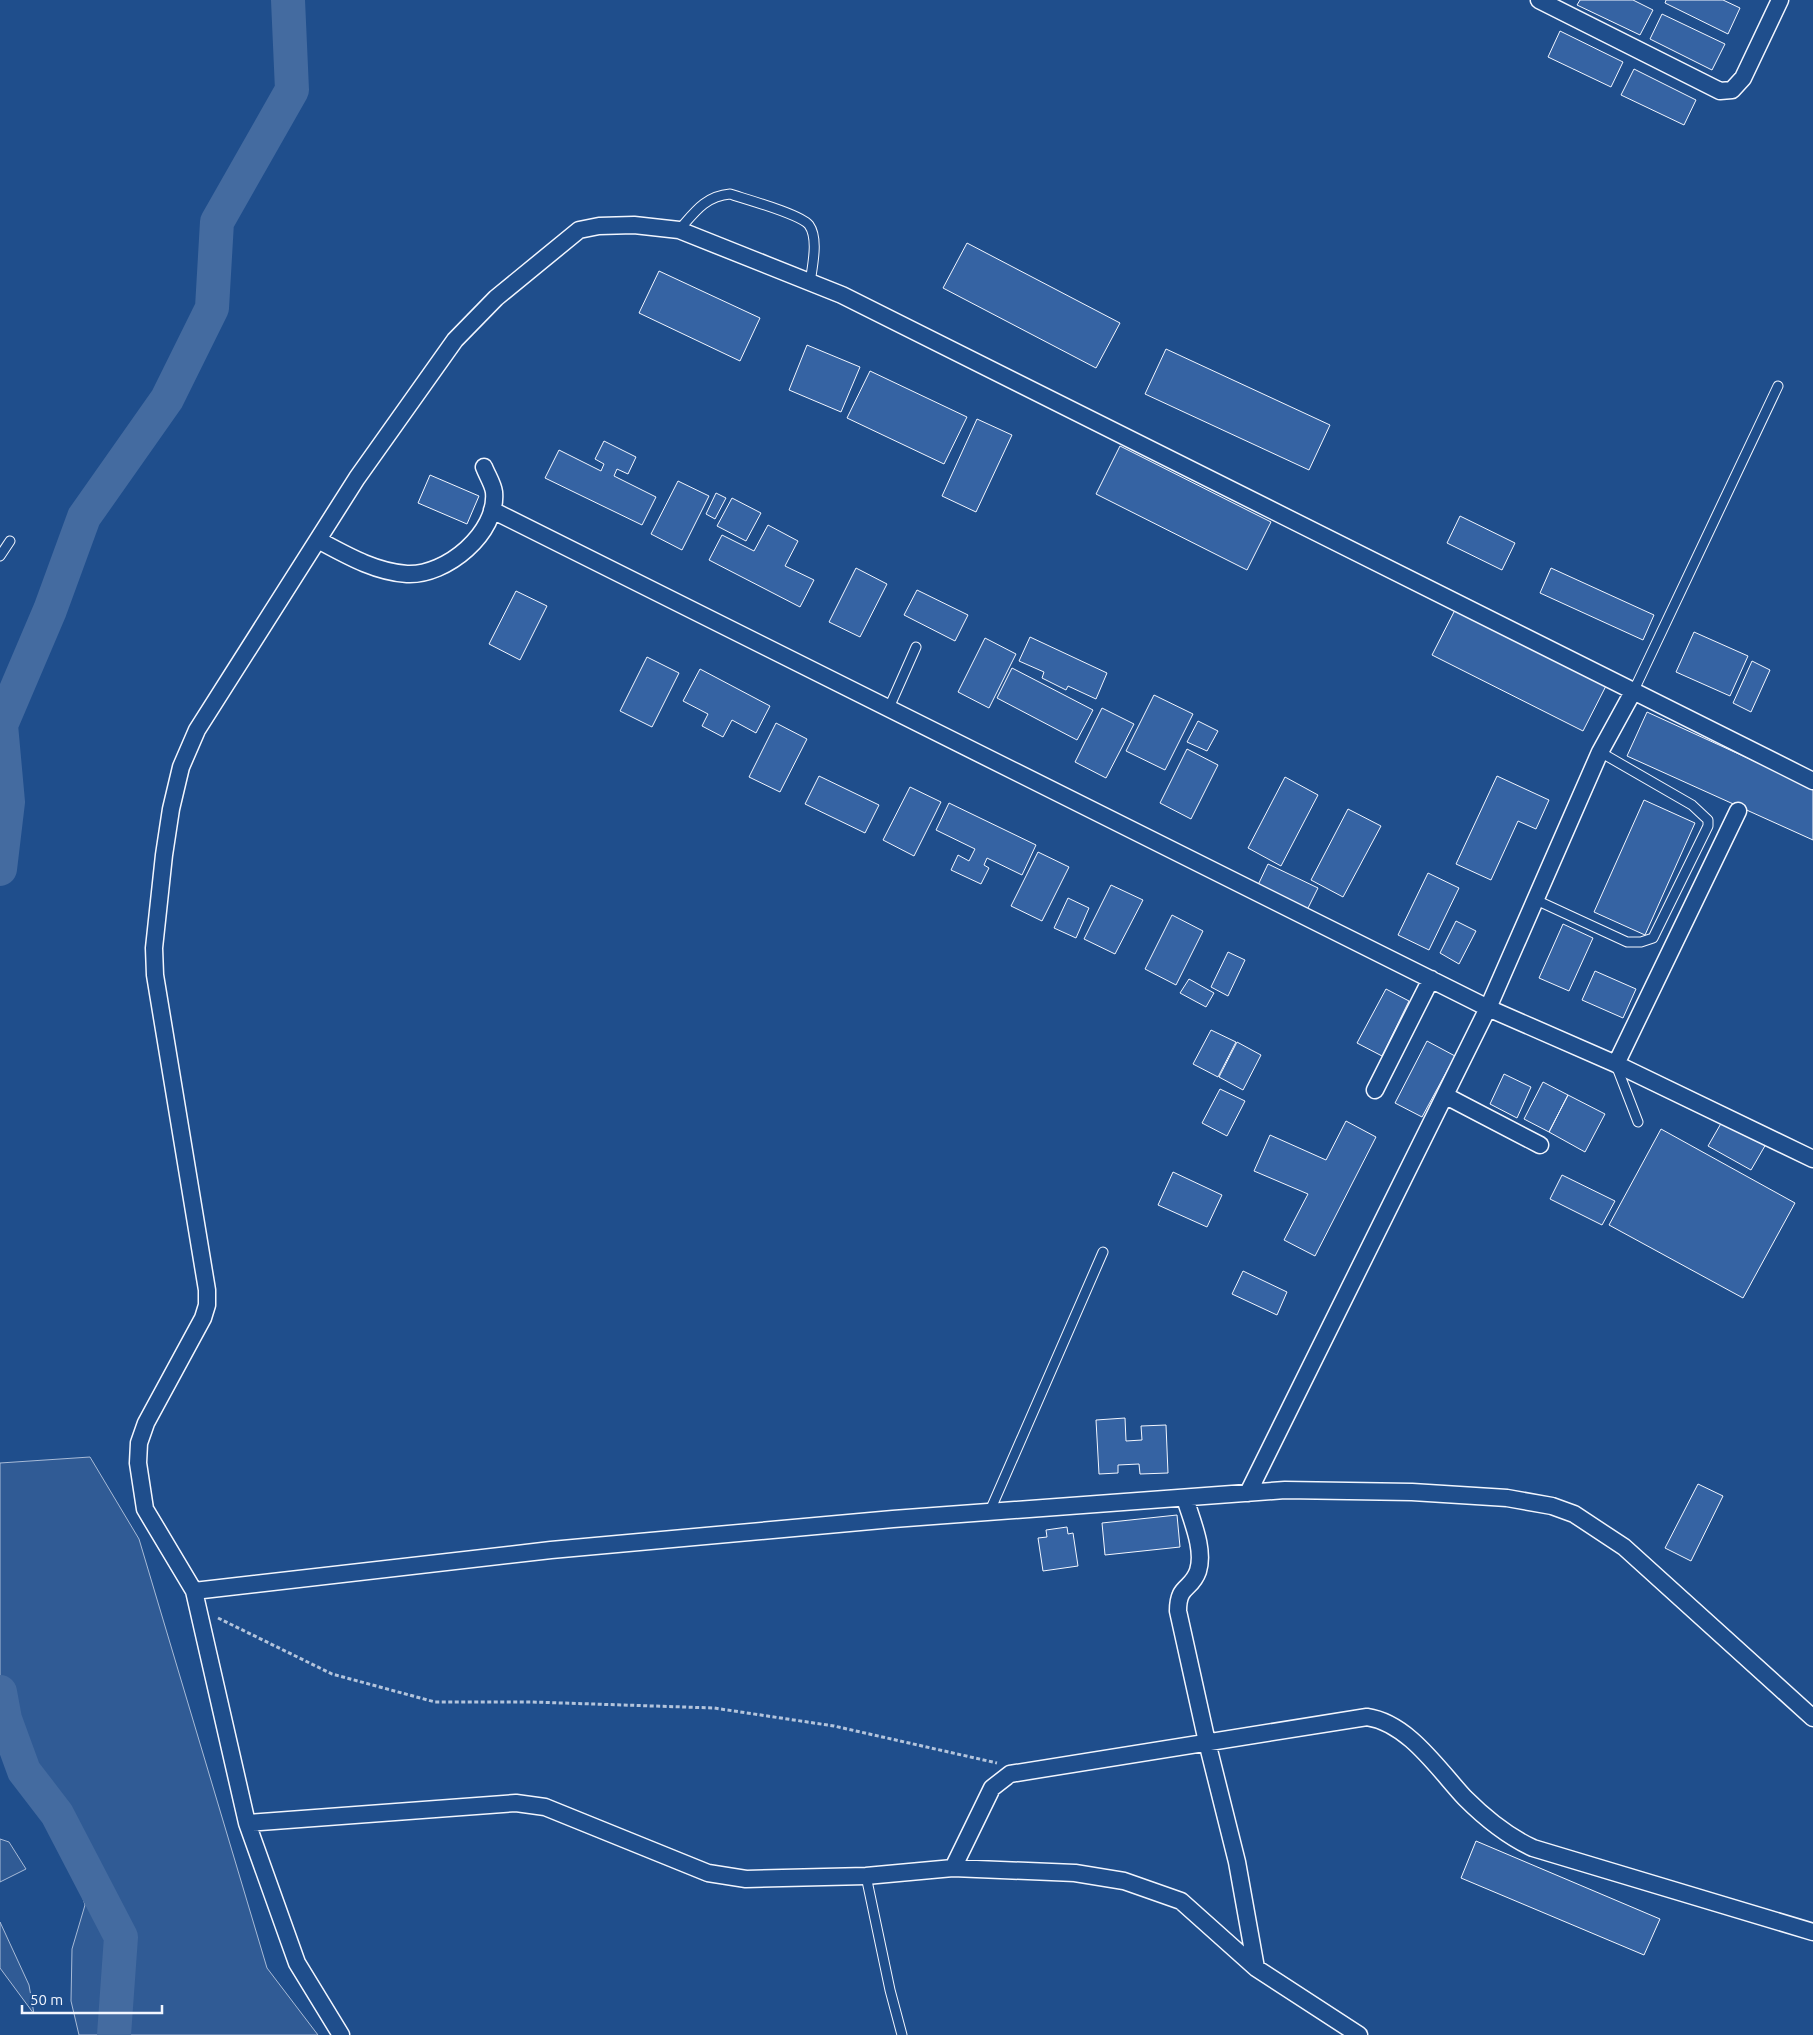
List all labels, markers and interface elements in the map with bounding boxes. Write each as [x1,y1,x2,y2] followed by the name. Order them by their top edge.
[22,1982,162,2014] scale bar
[30,1991,63,2008] text: 50 m

